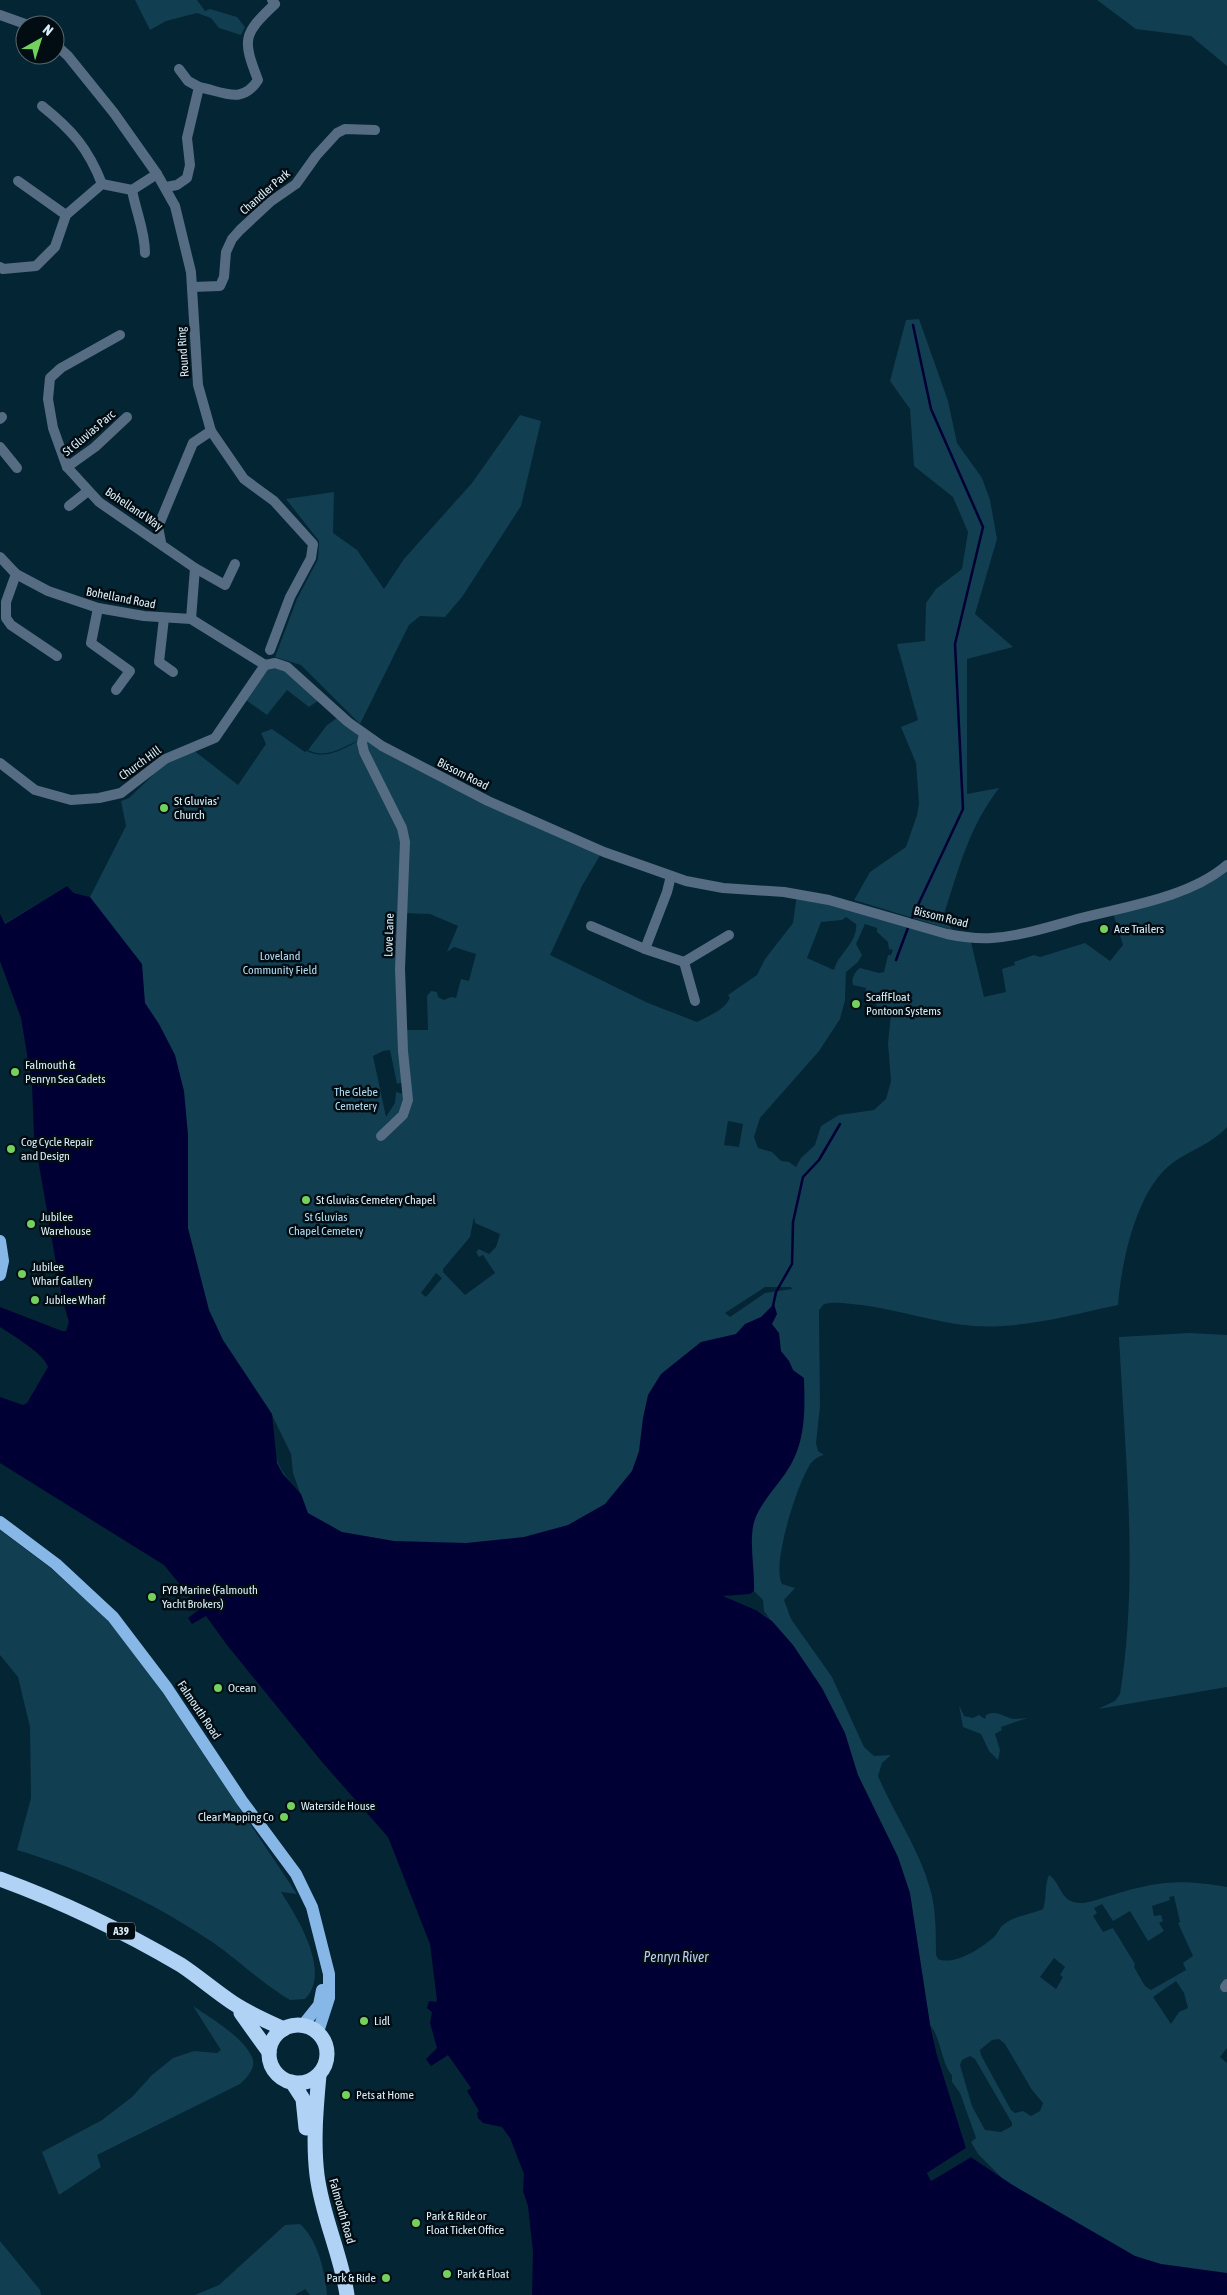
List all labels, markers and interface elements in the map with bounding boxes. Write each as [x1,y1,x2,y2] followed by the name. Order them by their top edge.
[15,15,65,65] north arrow
[40,21,56,39] text: N
[237,166,294,218] street label: Chandler Park
[174,326,192,378] street label: Round Ring
[60,407,118,459] street label: St Gluvias Parc
[102,485,166,533] street label: Bohelland Way
[85,584,157,612] street label: Bohelland Road
[116,743,164,783] street label: Church Hill
[435,755,491,793] street label: Bissom Road
[174,794,219,822] place label: St Gluvias' Church
[158,802,170,814] marker: St Gluvias' Church
[912,903,970,931] street label: Bissom Road
[381,913,397,957] street label: Love Lane
[1114,922,1164,936] place label: Ace Trailers
[1098,923,1110,935] marker: Ace Trailers
[243,949,317,977] park label: Loveland Community Field
[866,990,941,1018] place label: ScaffFloat Pontoon Systems
[850,998,862,1010] marker: ScaffFloat Pontoon Systems
[25,1058,106,1086] place label: Falmouth & Penryn Sea Cadets
[9,1066,21,1078] marker: Falmouth & Penryn Sea Cadets
[334,1085,378,1113] park label: The Glebe Cemetery
[21,1135,93,1163] place label: Cog Cycle Repair and Design
[5,1143,17,1155] marker: Cog Cycle Repair and Design
[316,1193,436,1207] place label: St Gluvias Cemetery Chapel
[300,1194,312,1206] marker: St Gluvias Cemetery Chapel
[41,1210,91,1238] place label: Jubilee Warehouse
[289,1210,364,1238] park label: St Gluvias Chapel Cemetery
[25,1218,37,1230] marker: Jubilee Warehouse
[32,1260,93,1288] place label: Jubilee Wharf Gallery
[16,1268,28,1280] marker: Jubilee Wharf Gallery
[45,1293,106,1307] place label: Jubilee Wharf
[29,1294,41,1306] marker: Jubilee Wharf
[162,1583,258,1611] place label: FYB Marine (Falmouth Yacht Brokers)
[146,1591,158,1603] marker: FYB Marine (Falmouth Yacht Brokers)
[174,1678,224,1742] street label: Falmouth Road
[228,1681,256,1695] place label: Ocean
[212,1682,224,1694] marker: Ocean
[301,1799,375,1813] place label: Waterside House
[285,1800,297,1812] marker: Waterside House
[198,1810,274,1824] place label: Clear Mapping Co
[278,1811,290,1823] marker: Clear Mapping Co
[107,1922,135,1940] road number: A39
[644,1949,709,1965] water label: Penryn River
[374,2014,391,2028] place label: Lidl
[358,2015,370,2027] marker: Lidl
[356,2088,414,2102] place label: Pets at Home
[340,2089,352,2101] marker: Pets at Home
[326,2177,358,2245] street label: Falmouth Road
[426,2209,504,2237] place label: Park & Ride or Float Ticket Office
[410,2217,422,2229] marker: Park & Ride or Float Ticket Office
[457,2267,510,2281] place label: Park & Float
[441,2268,453,2280] marker: Park & Float
[327,2271,376,2285] place label: Park & Ride
[380,2272,392,2284] marker: Park & Ride

